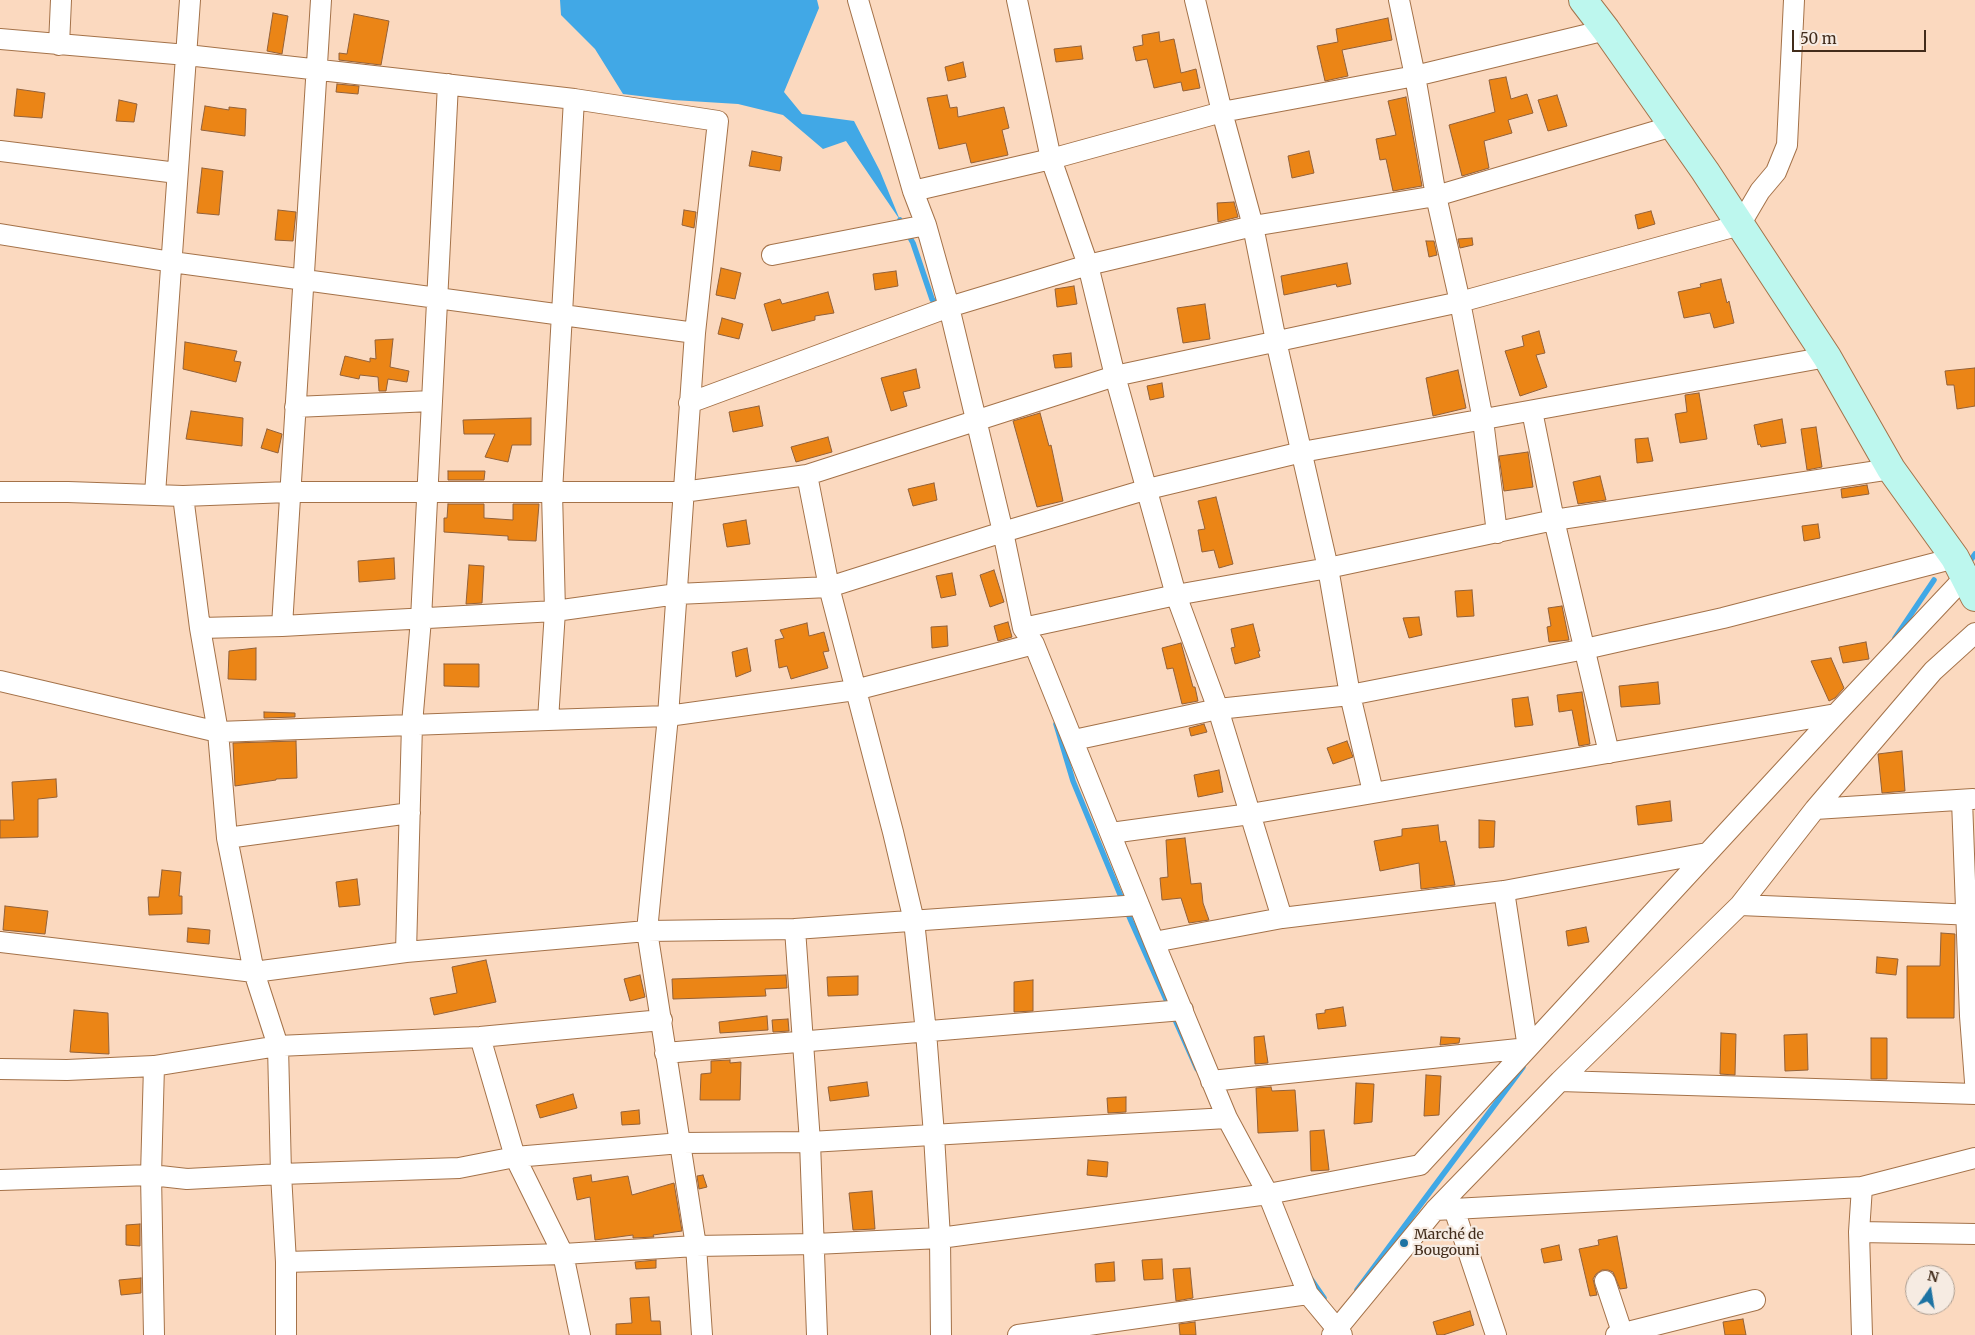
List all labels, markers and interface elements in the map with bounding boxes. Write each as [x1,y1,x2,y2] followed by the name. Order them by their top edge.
[1795,20,1929,52] scale bar
[1800,29,1837,48] text: 50 m
[1414,1227,1484,1260] place label: Marché de Bougouni
[1398,1237,1410,1249] marker: Marché de Bougouni
[1905,1265,1955,1315] north arrow
[1926,1266,1941,1286] text: N

